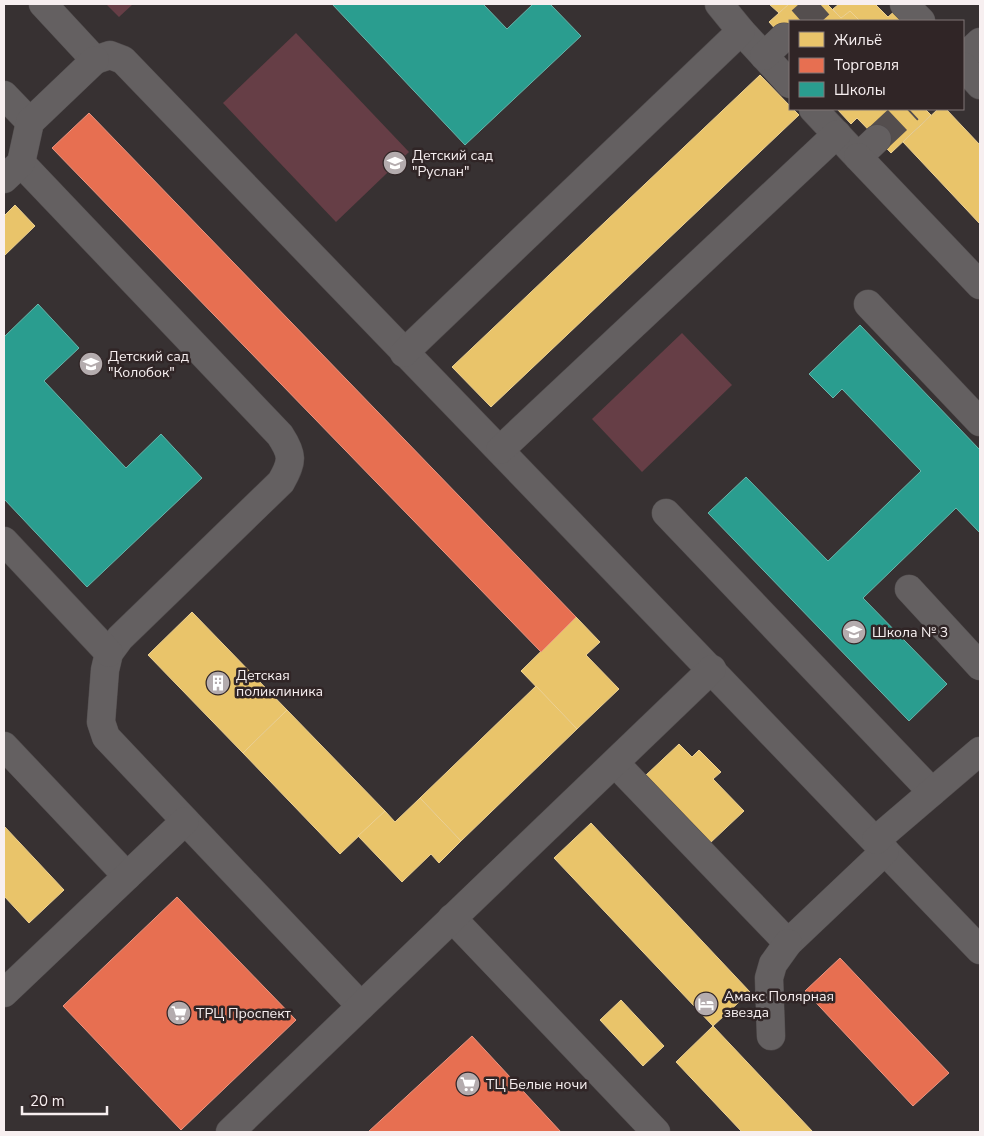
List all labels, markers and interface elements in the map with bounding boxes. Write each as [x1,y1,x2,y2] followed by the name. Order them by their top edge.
[789,20,964,110] legend
[834,30,882,50] text: Жильё
[834,55,899,75] text: Торговля
[834,80,886,100] text: Школы
[412,146,493,181] place label: Детский сад "Руслан"
[382,150,408,176] school or university icon: Детский сад "Руслан"
[108,347,189,382] place label: Детский сад "Колобок"
[78,351,104,377] school or university icon: Детский сад "Колобок"
[841,619,867,645] school or university icon: Школа № 3
[872,623,948,642] place label: Школа № 3
[236,666,323,701] place label: Детская поликлиника
[205,670,231,696] building icon: Детская поликлиника
[724,987,834,1022] place label: Амакс Полярная звезда
[693,991,719,1017] hotel icon: Амакс Полярная звезда
[166,1000,192,1026] supermarket icon: ТРЦ Проспект
[196,1004,292,1023] place label: ТРЦ Проспект
[455,1071,481,1097] supermarket icon: ТЦ Белые ночи
[486,1075,587,1094] place label: ТЦ Белые ночи
[22,1084,108,1116] scale bar
[30,1091,65,1111] text: 20 m

